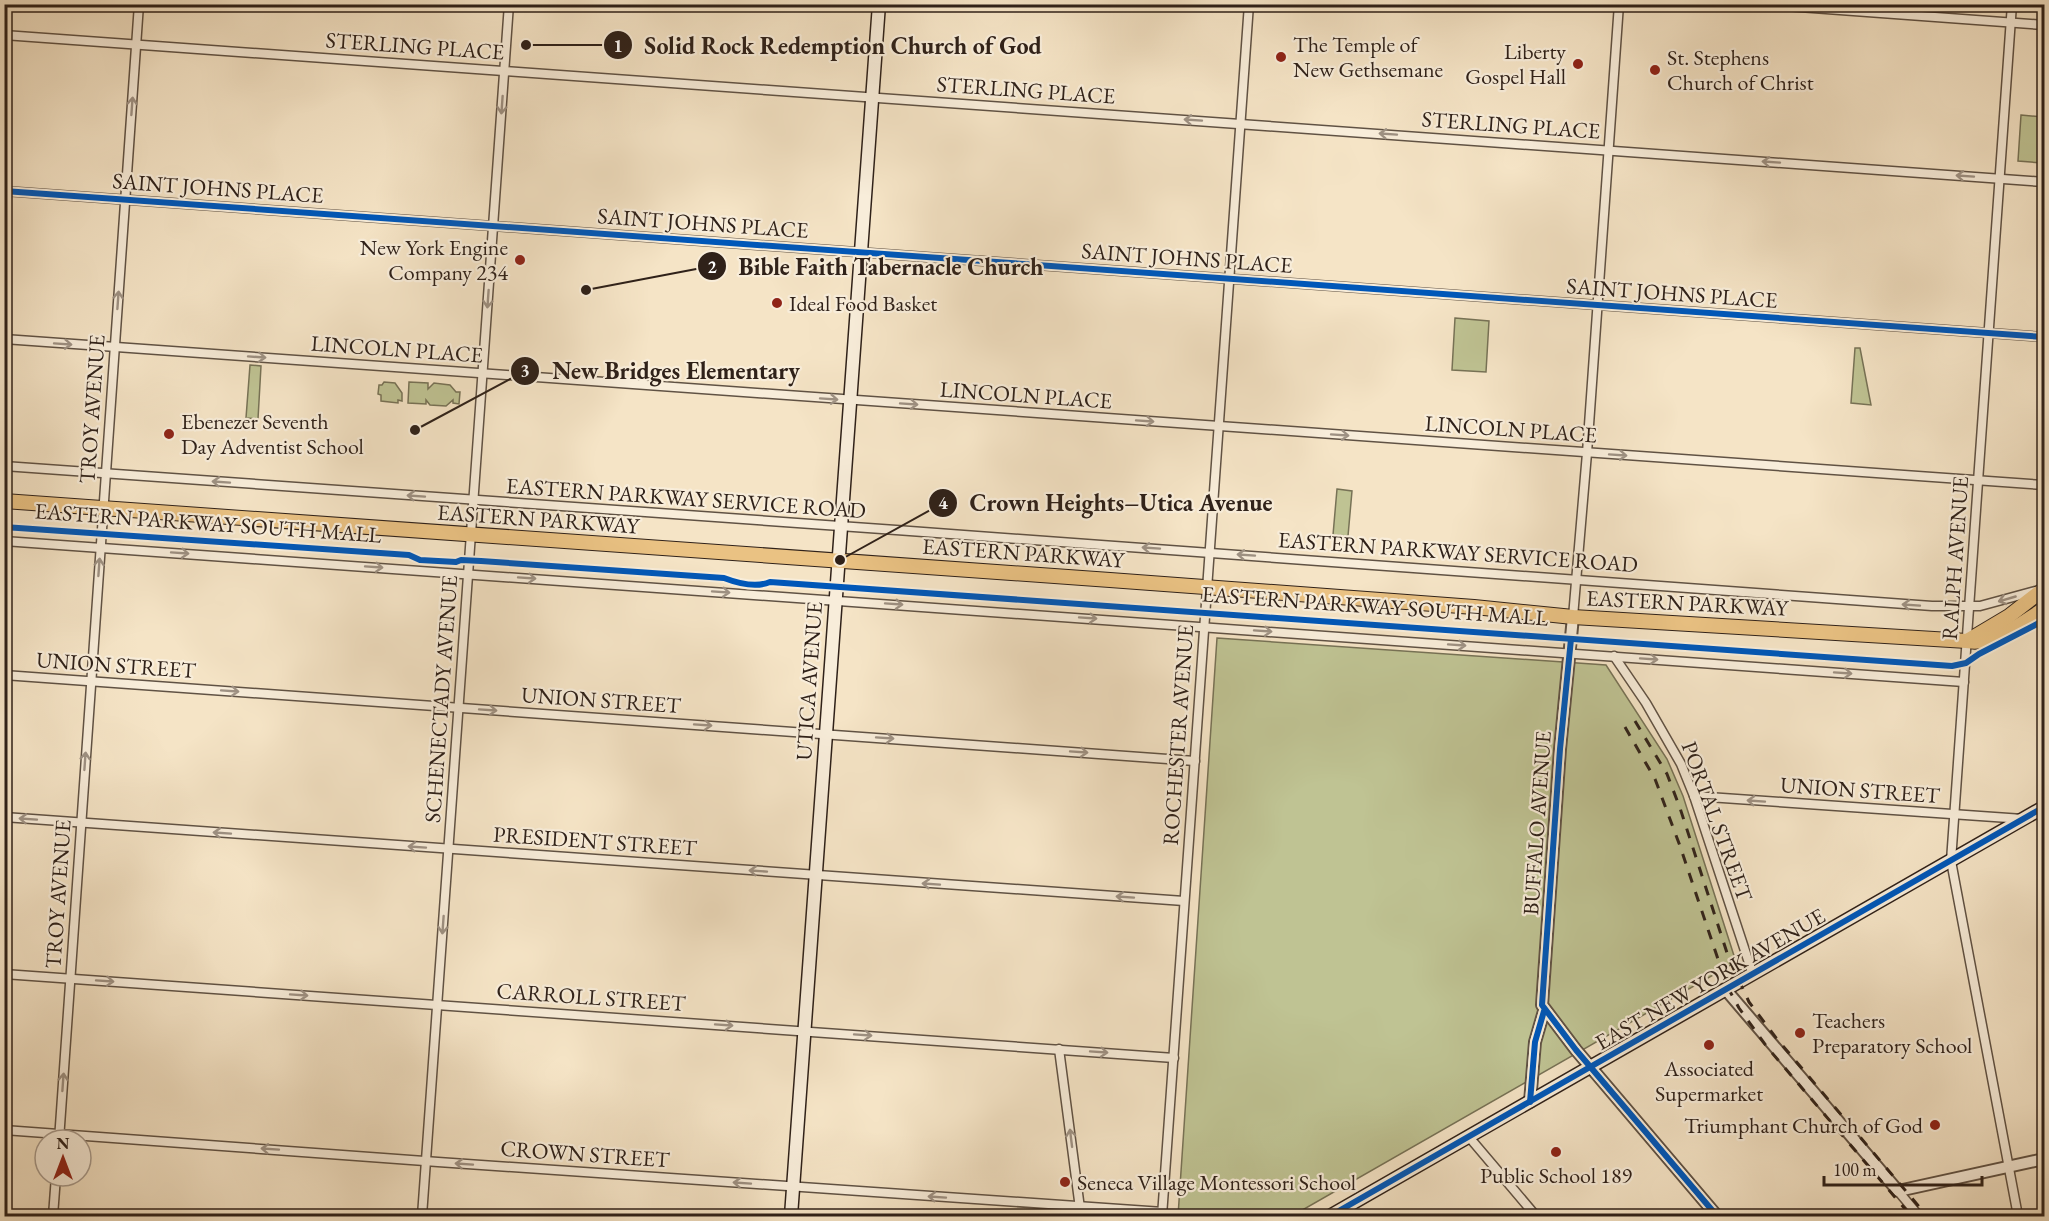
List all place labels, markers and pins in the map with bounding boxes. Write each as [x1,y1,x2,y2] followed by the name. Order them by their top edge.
[603,24,1054,66] callout: Solid Rock Redemption Church of God
[1293,30,1444,84] place label: The Temple of New Gethsemane
[1465,37,1566,91] place label: Liberty Gospel Hall
[1667,43,1814,97] place label: St. Stephens Church of Christ
[1274,50,1288,64] marker: The Temple of New Gethsemane
[1571,57,1585,71] marker: Liberty Gospel Hall
[1648,63,1662,77] marker: St. Stephens Church of Christ
[360,233,508,287] place label: New York Engine Company 234
[697,245,1056,287] callout: Bible Faith Tabernacle Church
[513,253,527,267] marker: New York Engine Company 234
[789,289,937,318] place label: Ideal Food Basket
[770,296,784,310] marker: Ideal Food Basket
[510,350,812,392] callout: New Bridges Elementary
[181,407,364,461] place label: Ebenezer Seventh Day Adventist School
[162,427,176,441] marker: Ebenezer Seventh Day Adventist School
[928,482,1284,524] callout: Crown Heights–Utica Avenue
[1812,1006,1972,1060] place label: Teachers Preparatory School
[1793,1026,1807,1040] marker: Teachers Preparatory School
[1702,1038,1716,1052] marker: Associated Supermarket
[1655,1054,1763,1108] place label: Associated Supermarket
[1684,1111,1924,1140] place label: Triumphant Church of God
[1928,1118,1942,1132] marker: Triumphant Church of God
[1549,1145,1563,1159] marker: Public School 189
[1480,1161,1632,1190] place label: Public School 189
[1077,1168,1356,1197] place label: Seneca Village Montessori School
[1058,1175,1072,1189] marker: Seneca Village Montessori School

